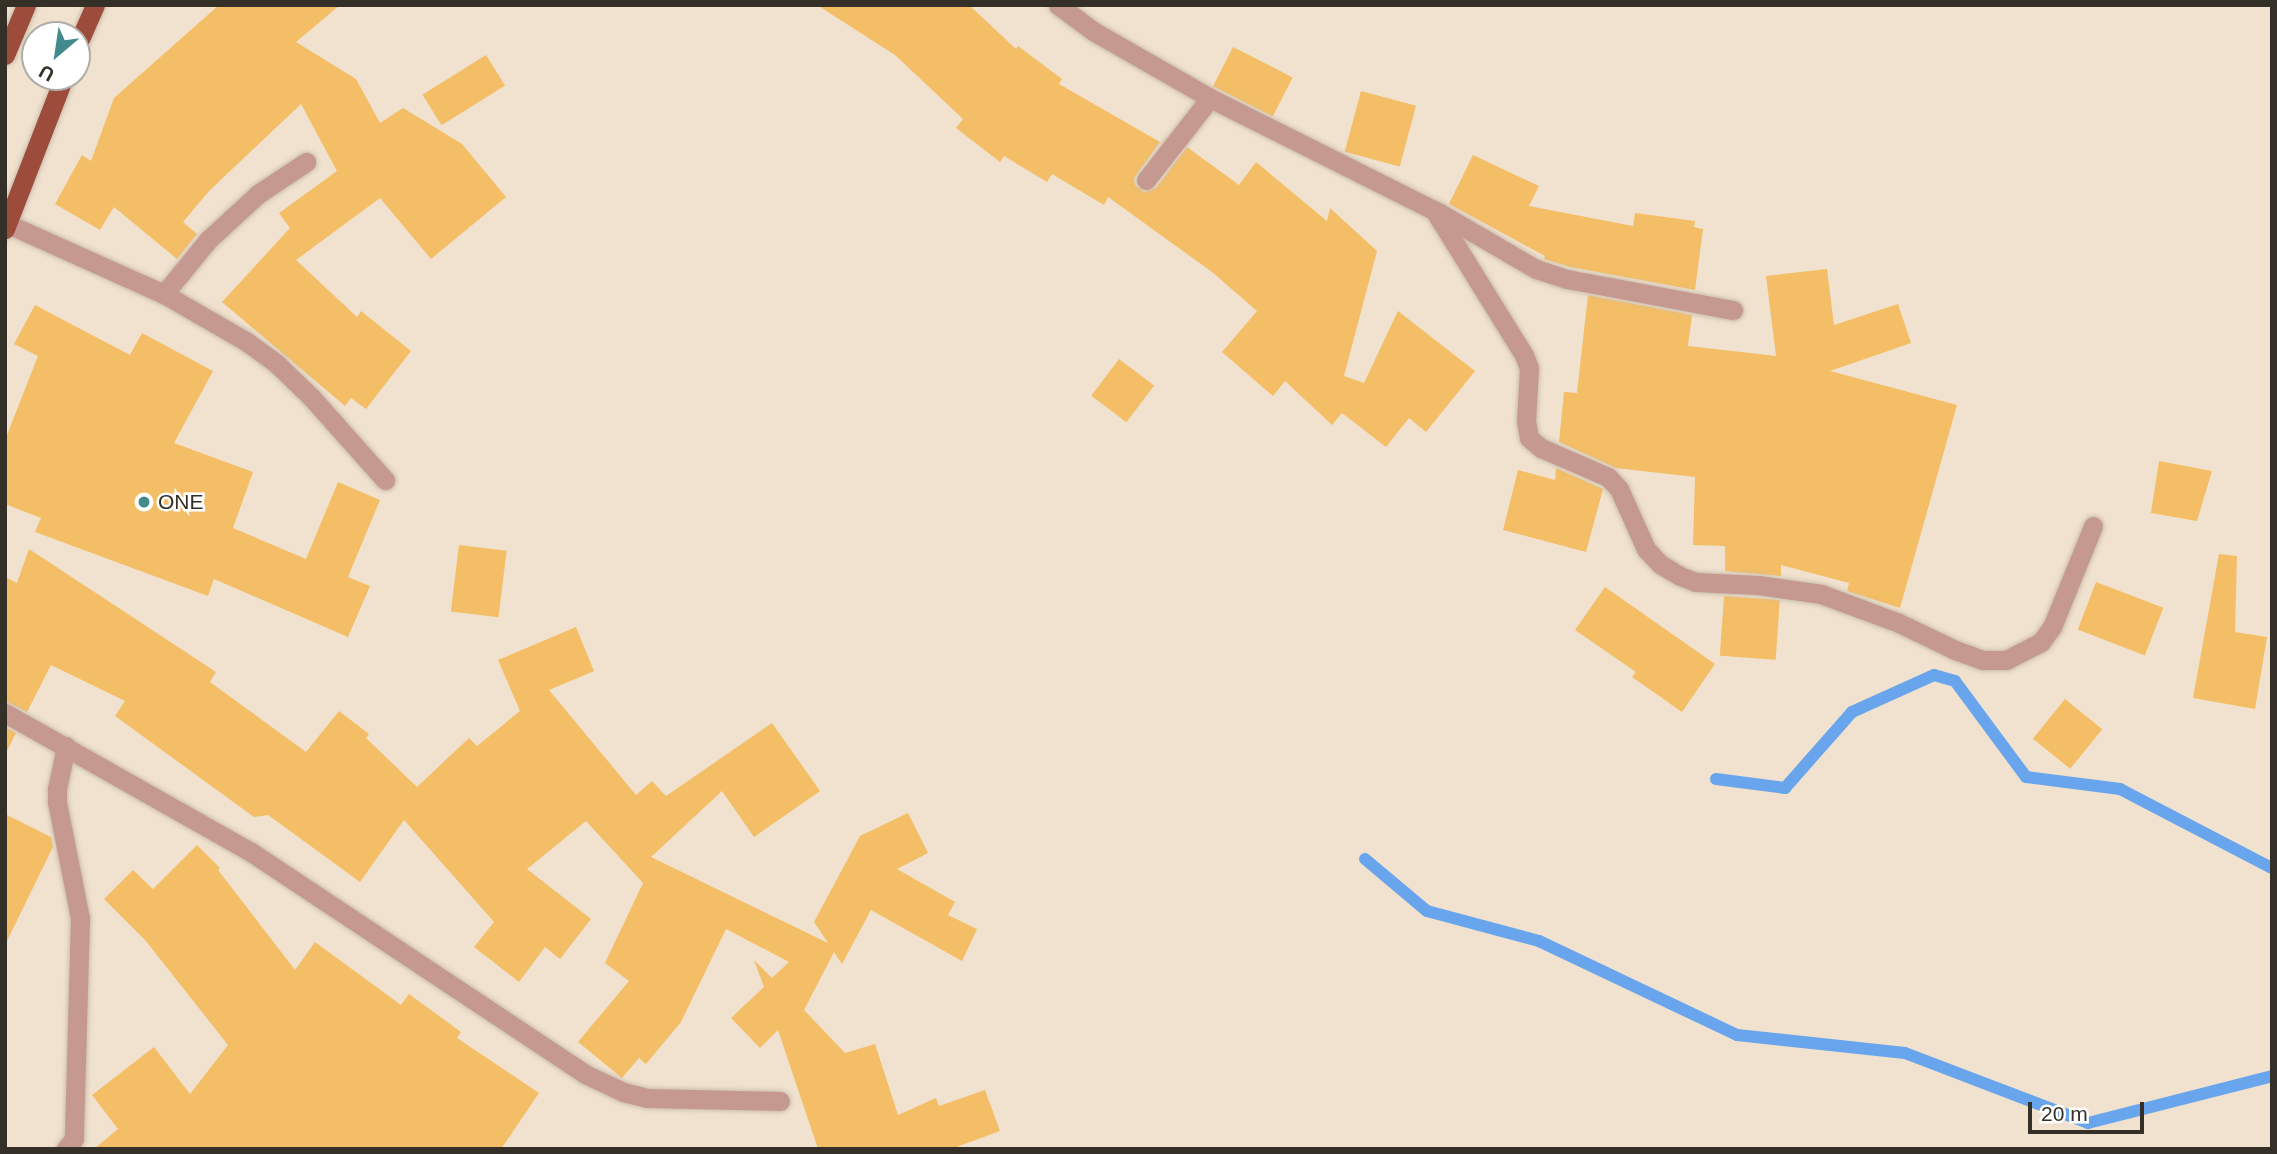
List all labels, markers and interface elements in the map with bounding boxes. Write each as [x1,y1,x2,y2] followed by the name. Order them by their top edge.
[21,21,91,91] north arrow
[35,61,58,86] text: U
[158,489,204,515] place label: ONE
[136,494,152,510] marker: ONE
[2032,1088,2148,1132] scale bar
[2041,1102,2088,1125] text: 20 m

